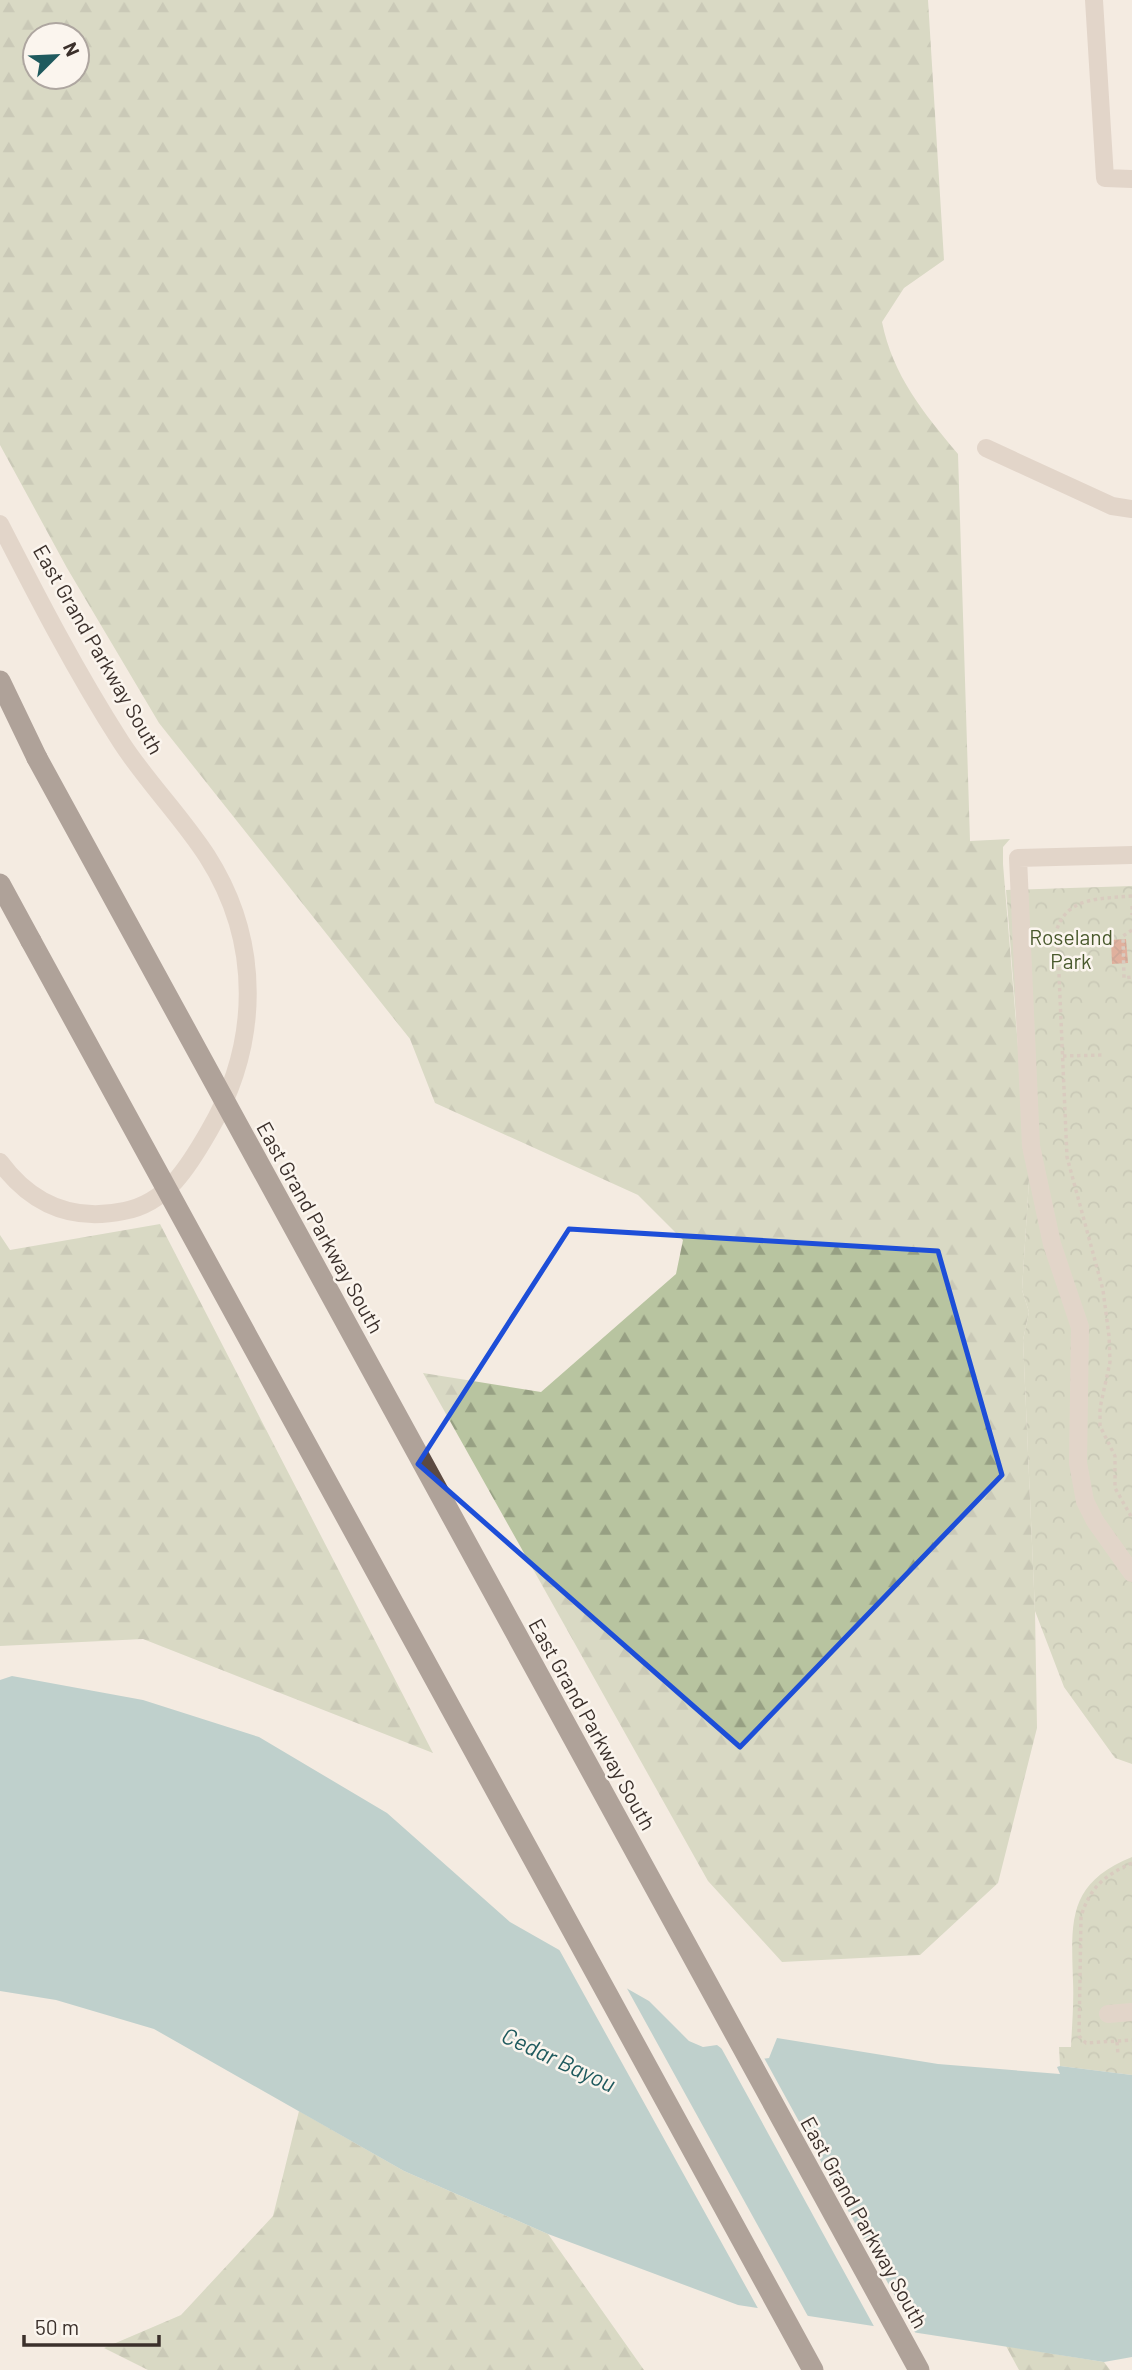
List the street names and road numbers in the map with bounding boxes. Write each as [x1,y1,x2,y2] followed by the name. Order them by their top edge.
[29,540,169,758] street label: East Grand Parkway South
[252,1117,390,1337] street label: East Grand Parkway South
[524,1614,662,1834] street label: East Grand Parkway South
[796,2112,934,2332] street label: East Grand Parkway South

